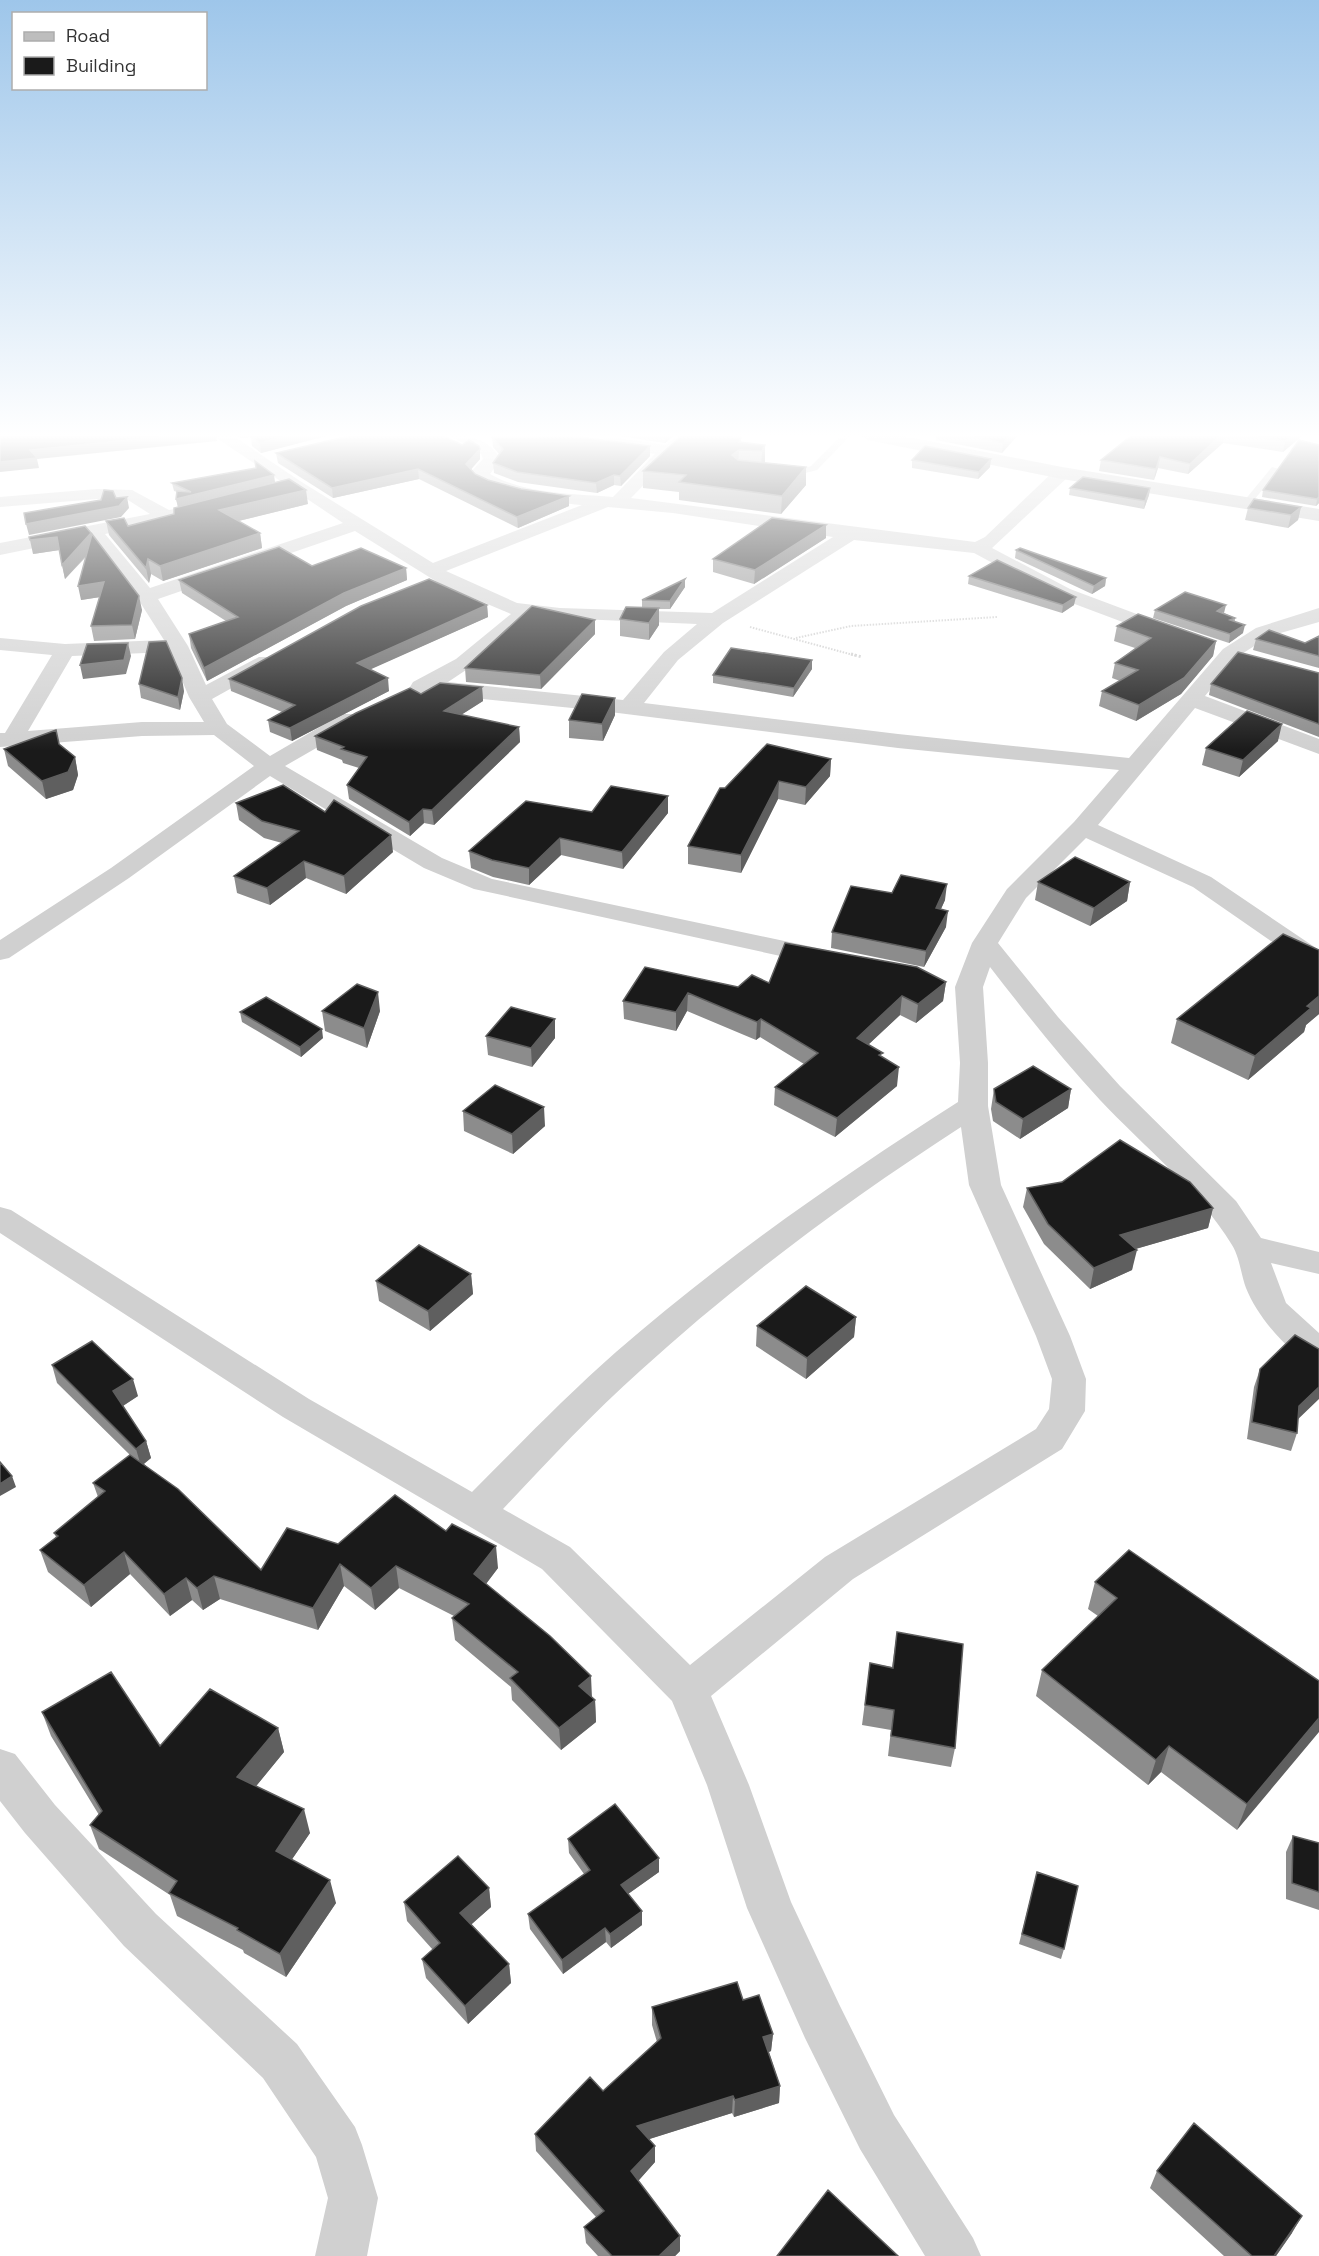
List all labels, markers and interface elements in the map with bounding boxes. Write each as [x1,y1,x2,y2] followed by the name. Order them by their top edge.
[12,12,207,90] legend
[66,24,110,47] text: Road
[66,54,136,77] text: Building

